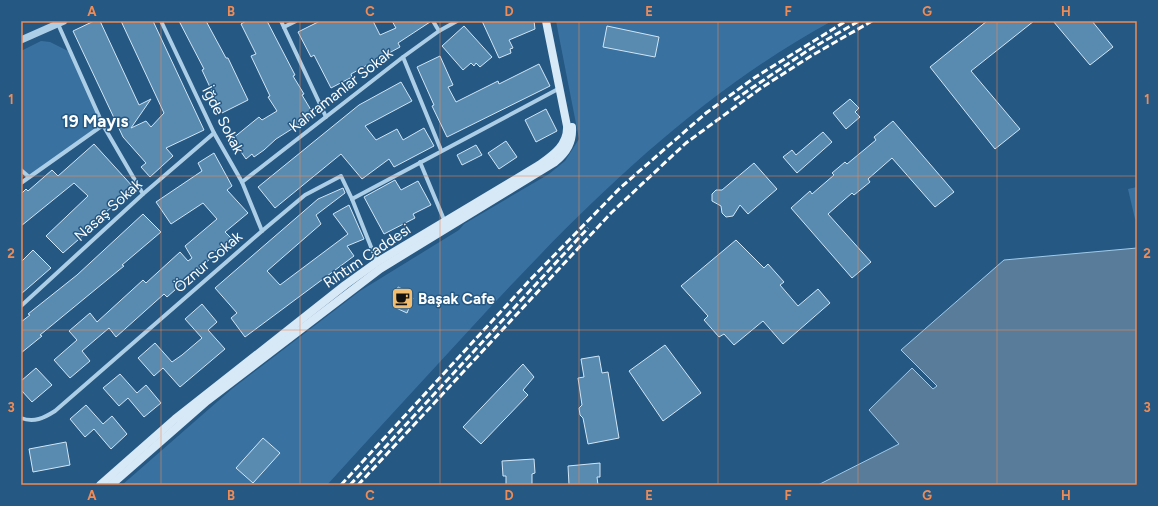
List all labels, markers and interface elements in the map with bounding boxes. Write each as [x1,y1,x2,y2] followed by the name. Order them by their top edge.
[87,4,97,19] text: A
[227,4,235,19] text: B
[365,4,375,19] text: C
[504,4,514,19] text: D
[645,4,653,19] text: E
[784,4,792,19] text: F
[922,4,932,19] text: G
[1061,4,1071,19] text: H
[286,44,397,136] street label: Kahramanlar Sokak
[198,83,248,157] street label: İğde Sokak
[8,92,14,107] text: 1
[1144,92,1150,107] text: 1
[62,111,128,131] district label: 19 Mayıs
[71,175,146,245] street label: Nasaş Sokak
[320,220,414,292] street label: Rıhtım Caddesi
[170,227,246,297] street label: Öznur Sokak
[7,246,15,261] text: 2
[1143,246,1151,261] text: 2
[390,286,416,312] cafe icon: Başak Cafe
[418,290,496,308] place label: Başak Cafe
[7,400,15,415] text: 3
[1143,400,1151,415] text: 3
[87,488,97,503] text: A
[227,488,235,503] text: B
[365,488,375,503] text: C
[504,488,514,503] text: D
[645,488,653,503] text: E
[784,488,792,503] text: F
[922,488,932,503] text: G
[1061,488,1071,503] text: H

